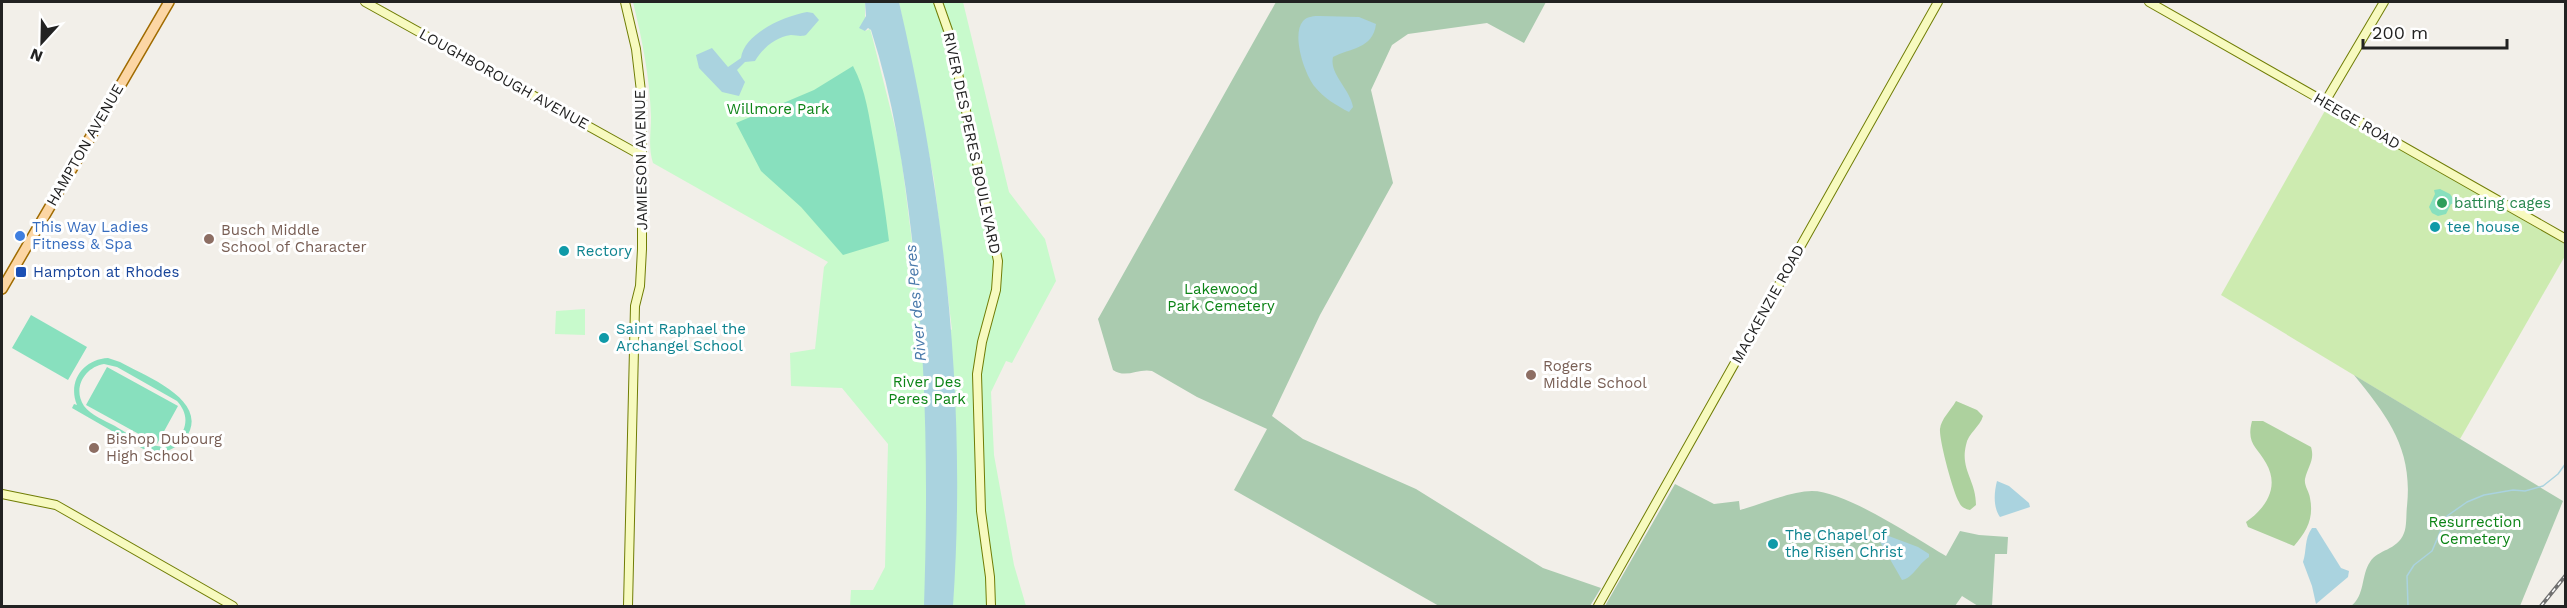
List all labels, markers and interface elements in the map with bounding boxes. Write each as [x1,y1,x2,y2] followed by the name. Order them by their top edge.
[12,12,72,72] north arrow
[2363,12,2507,50] scale bar
[2372,22,2428,43] text: 200 m
[416,25,592,133] street label: LOUGHBOROUGH AVENUE
[940,30,1004,256] street label: RIVER DES PERES BOULEVARD
[28,44,46,66] text: N
[43,81,127,209] street label: HAMPTON AVENUE
[631,89,651,231] street label: JAMIESON AVENUE
[2311,89,2403,153] street label: HEEGE ROAD
[727,100,830,118] park label: Willmore Park
[2454,194,2551,212] place label: batting cages
[2435,196,2449,210] marker: batting cages
[32,218,149,253] place label: This Way Ladies Fitness & Spa
[2447,218,2520,236] place label: tee house
[2428,220,2442,234] marker: tee house
[221,221,367,256] place label: Busch Middle School of Character
[13,229,27,243] marker: This Way Ladies Fitness & Spa
[202,232,216,246] marker: Busch Middle School of Character
[1728,241,1808,367] street label: MACKENZIE ROAD
[576,242,632,260] place label: Rectory
[557,244,571,258] marker: Rectory
[901,244,930,362] water label: River des Peres
[33,263,179,281] place label: Hampton at Rhodes
[14,265,28,279] marker: Hampton at Rhodes
[1167,280,1275,315] park label: Lakewood Park Cemetery
[616,320,746,355] place label: Saint Raphael the Archangel School
[597,331,611,345] marker: Saint Raphael the Archangel School
[1543,357,1647,392] place label: Rogers Middle School
[1524,368,1538,382] marker: Rogers Middle School
[888,373,966,408] park label: River Des Peres Park
[106,430,222,465] place label: Bishop Dubourg High School
[87,441,101,455] marker: Bishop Dubourg High School
[2428,513,2522,548] park label: Resurrection Cemetery
[1785,526,1904,561] place label: The Chapel of the Risen Christ
[1766,537,1780,551] marker: The Chapel of the Risen Christ

